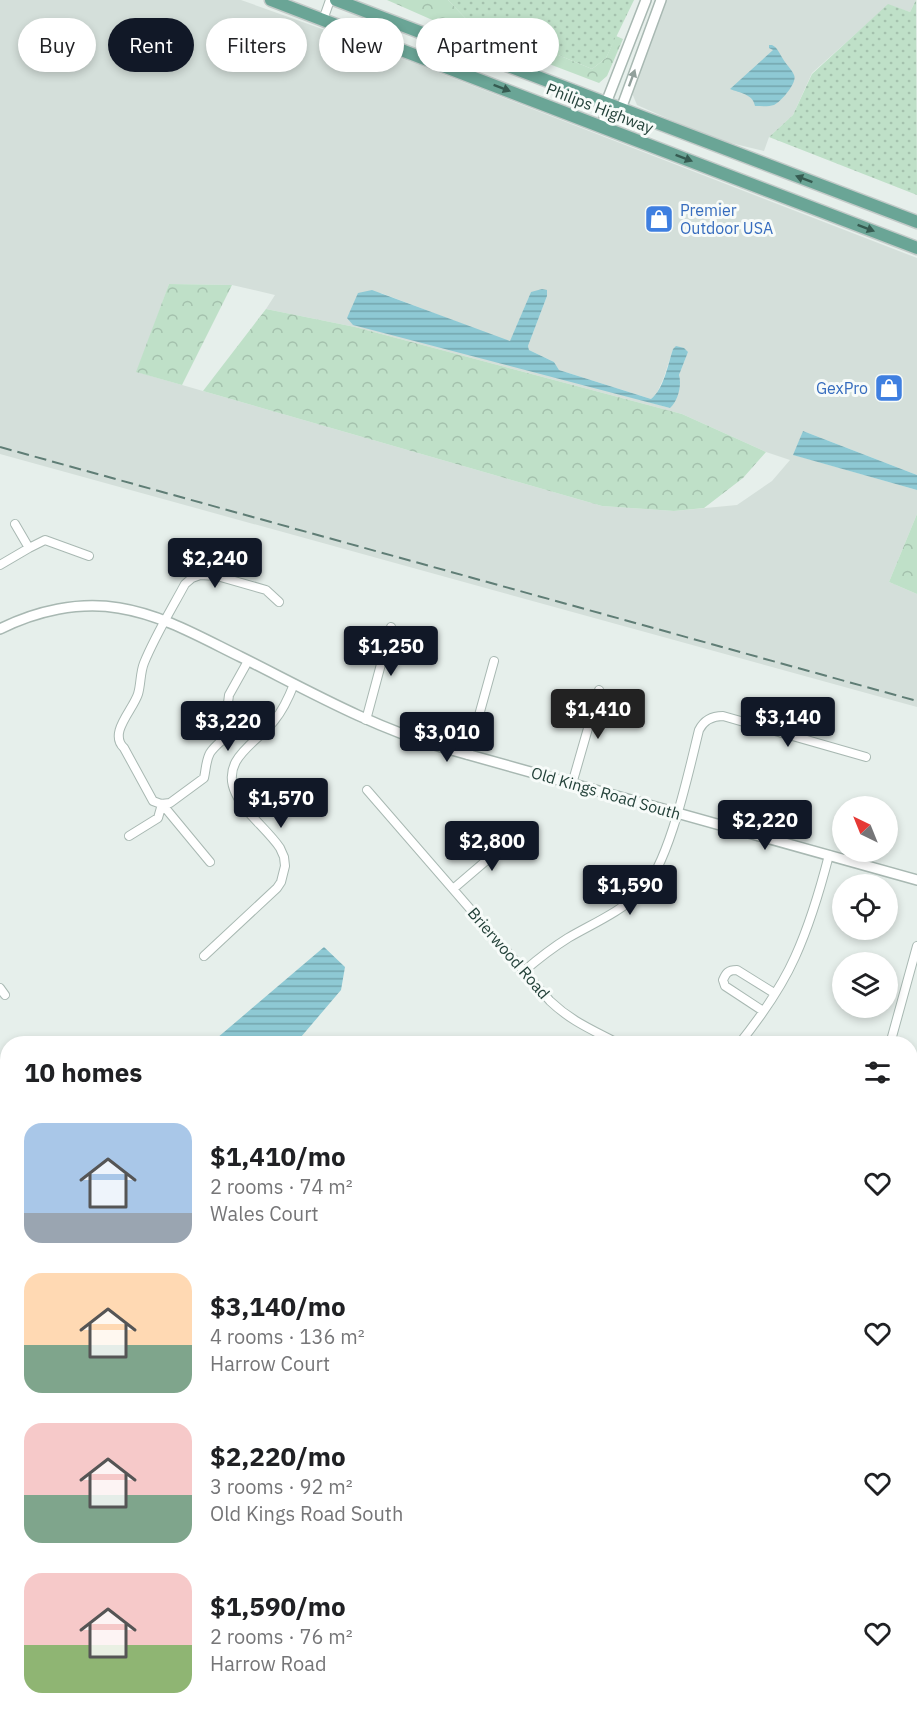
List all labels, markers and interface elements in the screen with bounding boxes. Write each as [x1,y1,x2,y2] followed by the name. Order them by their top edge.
[18,18,96,72] chip: Buy
[108,18,194,72] chip: Rent
[206,18,307,72] chip: Filters
[319,18,404,72] chip: New
[416,18,559,72] chip: Apartment
[628,69,638,87] one-way arrow
[544,78,656,138] street label: Philips Highway
[493,84,511,93] one-way arrow
[675,154,693,163] one-way arrow
[794,174,812,184] one-way arrow
[680,200,773,238] place label: Premier Outdoor USA
[643,203,675,235] shop icon: Premier Outdoor USA
[857,224,875,233] one-way arrow
[873,372,905,404] shop icon: GexPro
[816,378,868,398] place label: GexPro
[166,538,264,589] pin: $2,240
[182,544,248,571] text: $2,240
[342,626,440,677] pin: $1,250
[358,632,424,659] text: $1,250
[549,689,647,740] pin: $1,410
[565,695,631,722] text: $1,410
[739,697,837,748] pin: $3,140
[179,701,277,752] pin: $3,220
[755,703,821,730] text: $3,140
[195,707,261,734] text: $3,220
[398,712,496,763] pin: $3,010
[414,718,480,745] text: $3,010
[529,762,683,824] street label: Old Kings Road South
[232,778,330,829] pin: $1,570
[248,784,314,811] text: $1,570
[832,796,898,862] north arrow
[832,796,898,1018] map controls
[716,800,814,851] pin: $2,220
[732,806,798,833] text: $2,220
[443,821,541,872] pin: $2,800
[459,827,525,854] text: $2,800
[581,865,679,916] pin: $1,590
[597,871,663,898] text: $1,590
[832,874,898,940] button: locate
[464,903,554,1003] street label: Brierwood Road
[832,952,898,1018] button: layers
[24,1055,142,1089] text: 10 homes
[861,1056,894,1089] icon: filters
[210,1139,346,1173] text: $1,410/mo
[72,1147,144,1219] icon: home
[861,1167,894,1200] icon: heart
[210,1173,353,1200] text: 2 rooms · 74 m²
[210,1200,319,1227] text: Wales Court
[210,1289,346,1323] text: $3,140/mo
[72,1297,144,1369] icon: home
[861,1317,894,1350] icon: heart
[210,1323,365,1350] text: 4 rooms · 136 m²
[210,1350,330,1377] text: Harrow Court
[210,1439,346,1473] text: $2,220/mo
[72,1447,144,1519] icon: home
[861,1467,894,1500] icon: heart
[210,1473,353,1500] text: 3 rooms · 92 m²
[210,1500,403,1527] text: Old Kings Road South
[210,1589,346,1623] text: $1,590/mo
[72,1597,144,1669] icon: home
[861,1617,894,1650] icon: heart
[210,1623,353,1650] text: 2 rooms · 76 m²
[210,1650,327,1677] text: Harrow Road

